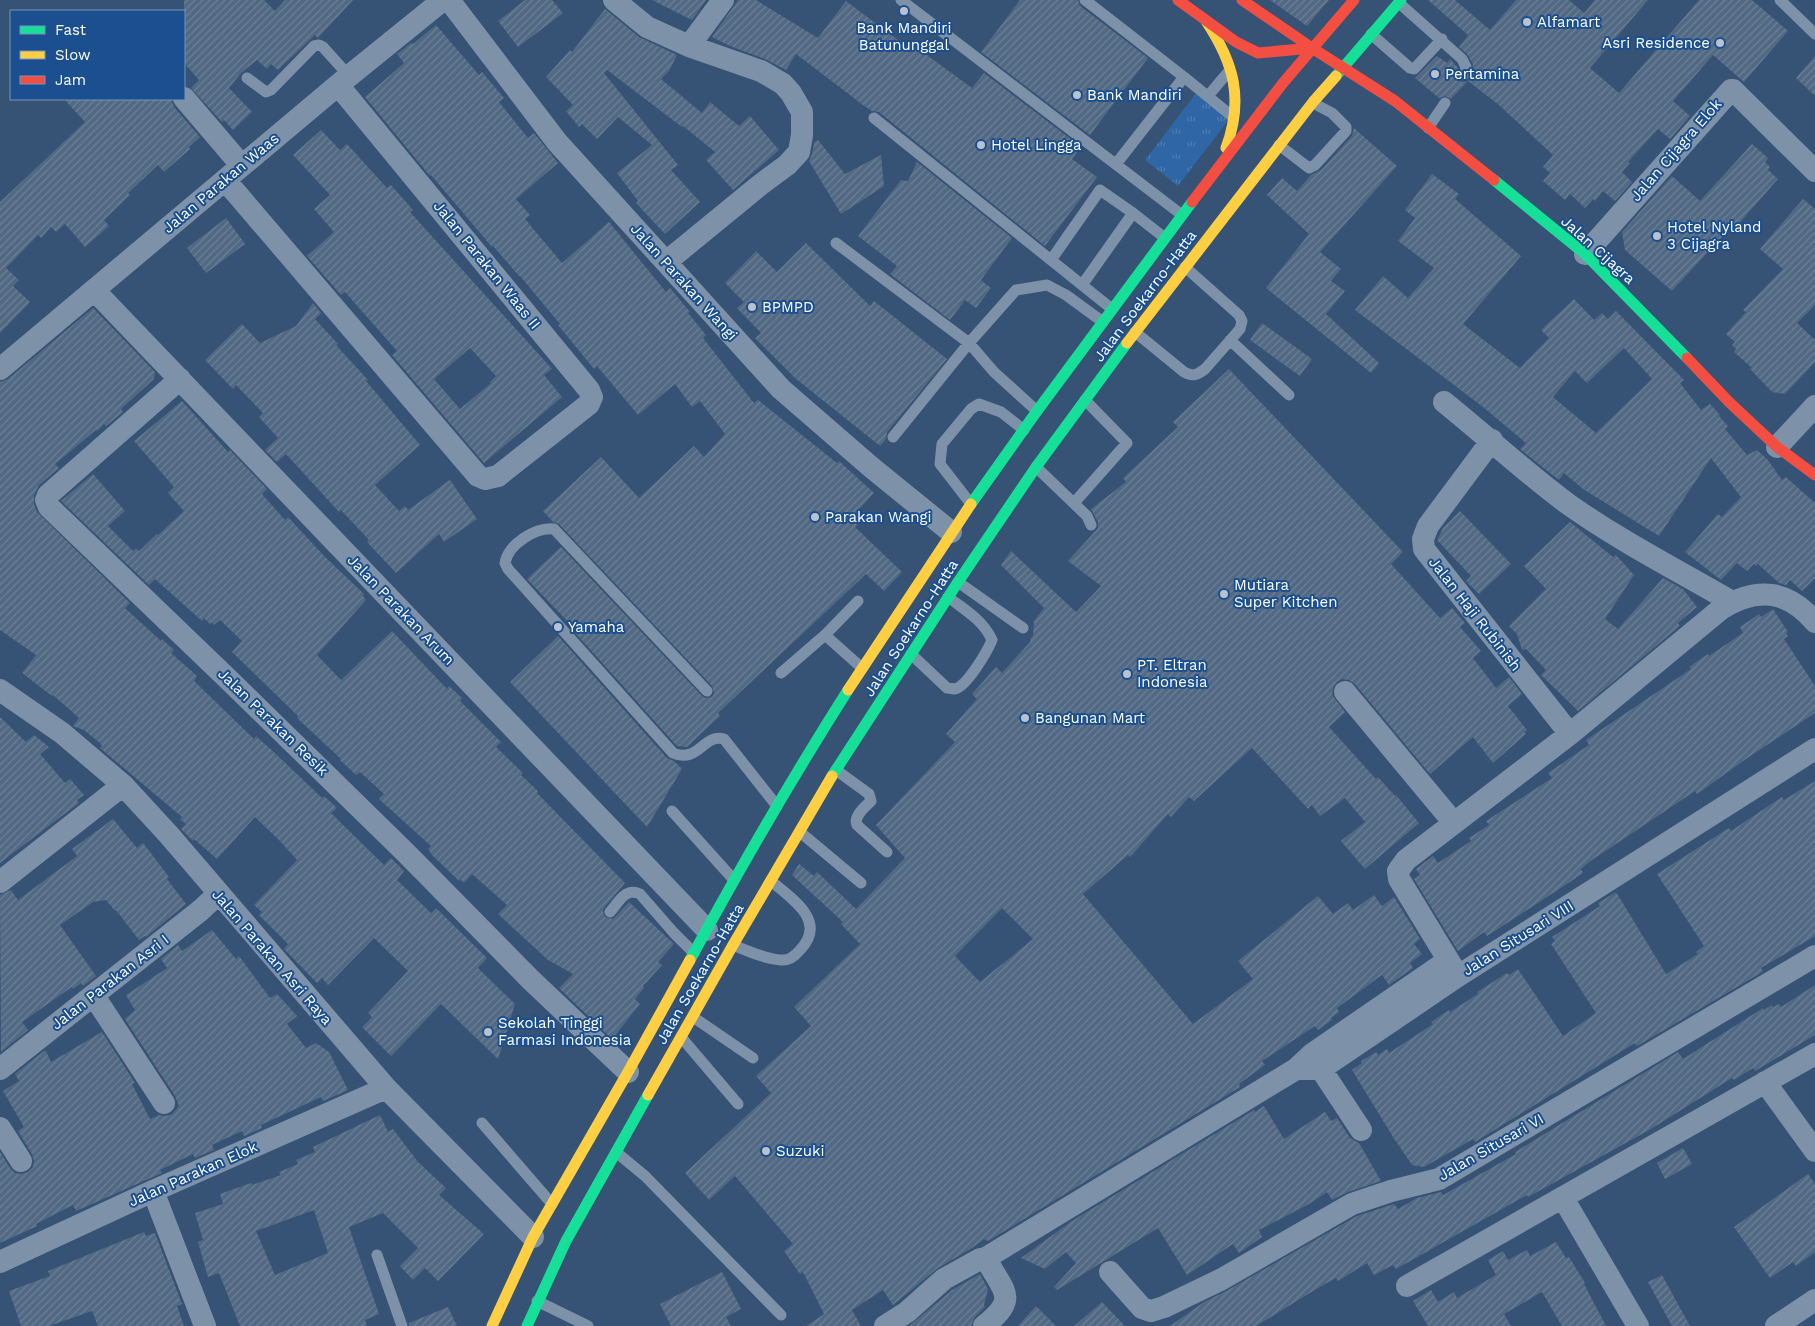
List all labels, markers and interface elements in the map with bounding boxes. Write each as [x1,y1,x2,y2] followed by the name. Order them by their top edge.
[898,5,910,17] marker: Bank Mandiri Batununggal
[10,10,185,100] legend
[1537,13,1601,31] place label: Alfamart
[1521,16,1533,28] marker: Alfamart
[857,19,951,54] place label: Bank Mandiri Batununggal
[55,21,87,39] text: Fast
[1602,34,1710,52] place label: Asri Residence
[1714,37,1726,49] marker: Asri Residence
[55,46,91,64] text: Slow
[1445,65,1520,83] place label: Pertamina
[1429,68,1441,80] marker: Pertamina
[55,71,86,89] text: Jam
[1087,86,1182,104] place label: Bank Mandiri
[1071,89,1083,101] marker: Bank Mandiri
[1627,95,1726,205] street label: Jalan Cijagra Elok
[159,129,283,237] street label: Jalan Parakan Waas
[991,136,1082,154] place label: Hotel Lingga
[975,139,987,151] marker: Hotel Lingga
[430,197,544,333] street label: Jalan Parakan Waas II
[1557,212,1639,288] street label: Jalan Cijagra
[1667,218,1761,253] place label: Hotel Nyland 3 Cijagra
[627,220,741,344] street label: Jalan Parakan Wangi
[1090,226,1201,365] street label: Jalan Soekarno-Hatta
[1651,230,1663,242] marker: Hotel Nyland 3 Cijagra
[762,298,814,316] place label: BPMPD
[746,301,758,313] marker: BPMPD
[825,508,932,526] place label: Parakan Wangi
[809,511,821,523] marker: Parakan Wangi
[344,551,458,669] street label: Jalan Parakan Arum
[1425,553,1525,675] street label: Jalan Haji Rubinish
[860,556,962,700] street label: Jalan Soekarno-Hatta
[1234,576,1338,611] place label: Mutiara Super Kitchen
[1218,588,1230,600] marker: Mutiara Super Kitchen
[568,618,625,636] place label: Yamaha
[552,621,564,633] marker: Yamaha
[1137,656,1208,691] place label: PT. Eltran Indonesia
[214,665,332,780] street label: Jalan Parakan Resik
[1121,668,1133,680] marker: PT. Eltran Indonesia
[1035,709,1146,727] place label: Bangunan Mart
[1019,712,1031,724] marker: Bangunan Mart
[208,885,336,1029] street label: Jalan Parakan Asri Raya
[1459,897,1577,979] street label: Jalan Situsari VIII
[652,900,748,1048] street label: Jalan Soekarno-Hatta
[48,930,172,1034] street label: Jalan Parakan Asri I
[498,1014,632,1049] place label: Sekolah Tinggi Farmasi Indonesia
[482,1026,494,1038] marker: Sekolah Tinggi Farmasi Indonesia
[1435,1110,1547,1184] street label: Jalan Situsari VI
[126,1137,261,1211] street label: Jalan Parakan Elok
[776,1142,825,1160] place label: Suzuki
[760,1145,772,1157] marker: Suzuki

